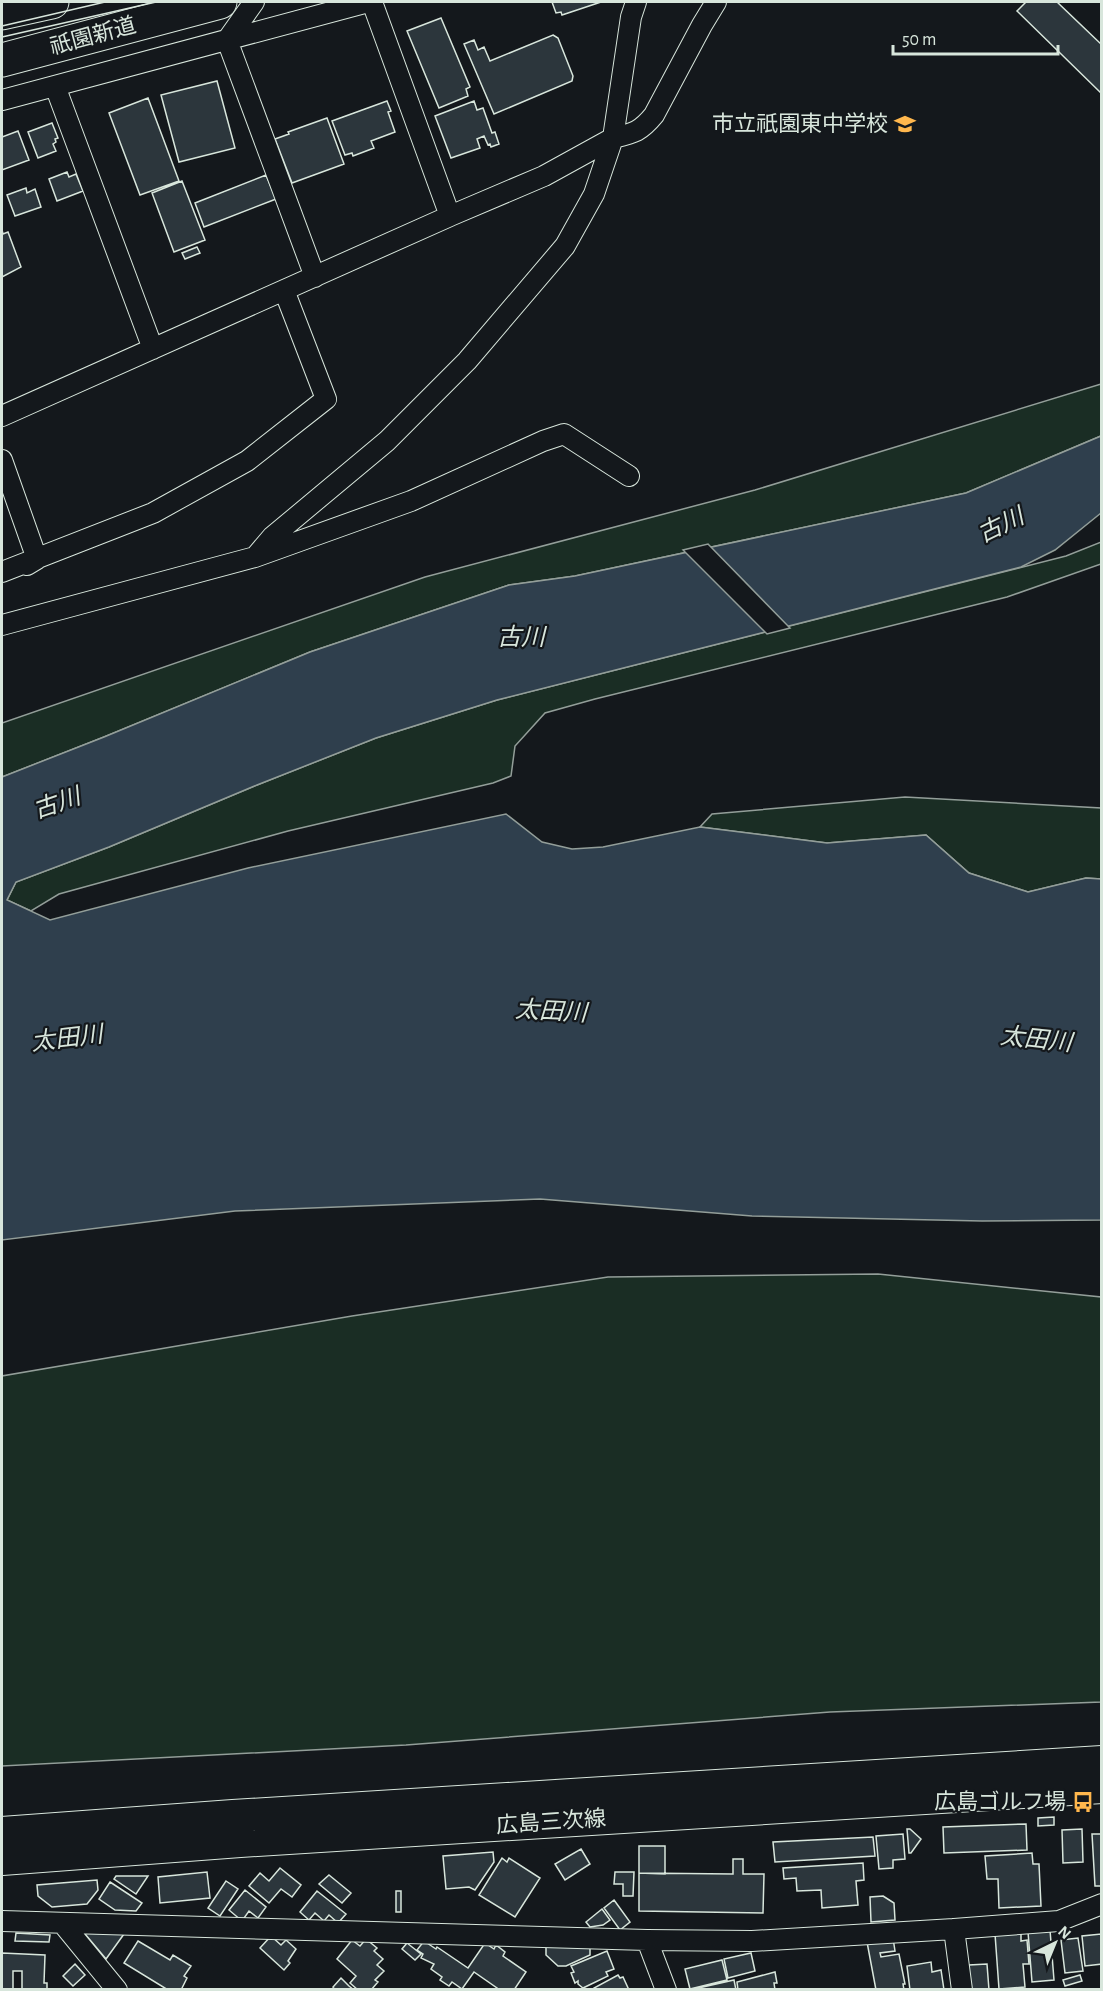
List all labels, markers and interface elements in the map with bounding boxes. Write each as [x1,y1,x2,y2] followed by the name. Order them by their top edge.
[47,13,138,58] street label: 祇園新道
[893,18,1058,56] scale bar
[902,31,936,49] text: 50 m
[712,112,888,135] place label: 市立祇園東中学校
[893,112,917,136] school or university icon: 市立祇園東中学校
[973,502,1031,547] water label: 古川
[497,624,548,650] water label: 古川
[30,782,86,823] water label: 古川
[514,996,591,1026] water label: 太田川
[30,1020,107,1055] water label: 太田川
[999,1022,1076,1056] water label: 太田川
[934,1790,1066,1813] place label: 広島ゴルフ場
[1071,1790,1095,1814] bus stop icon: 広島ゴルフ場
[495,1806,607,1837] street label: 広島三次線
[1025,1913,1085,1973] north arrow
[1055,1923,1074,1942] text: N

